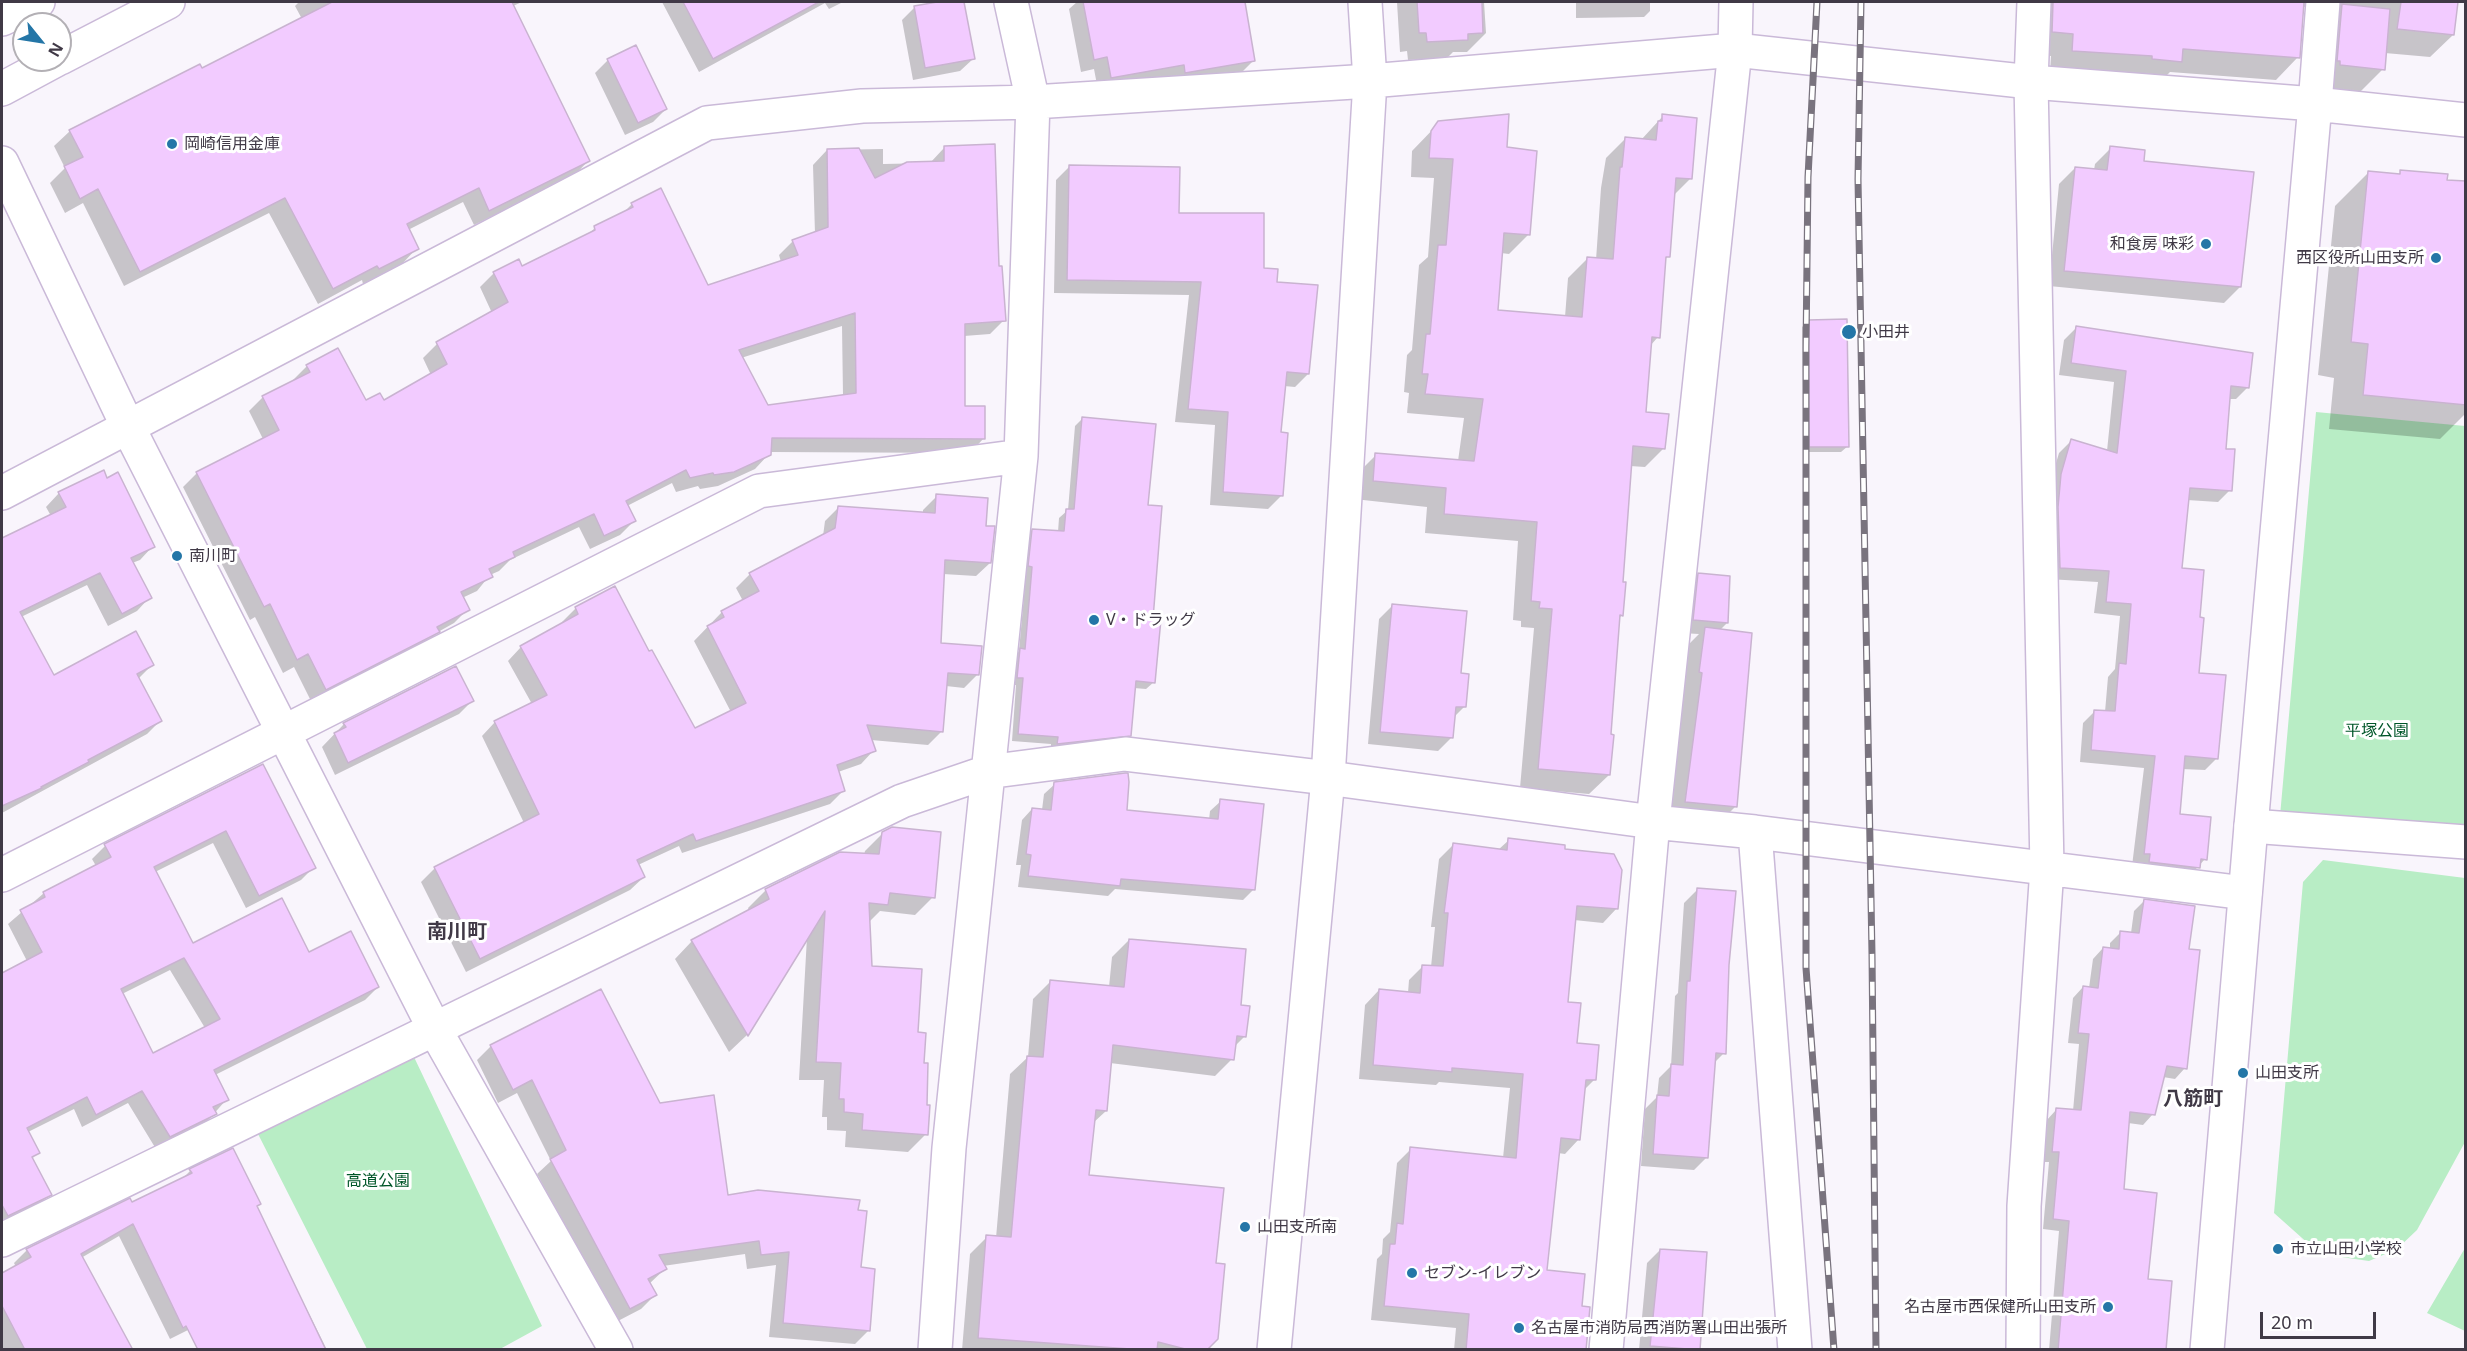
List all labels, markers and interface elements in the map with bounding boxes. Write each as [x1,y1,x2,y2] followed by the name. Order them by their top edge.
[12,12,72,72] north arrow
[43,39,69,61] text: N
[184,134,280,154] place label: 岡崎信用金庫
[165,137,179,151] marker: 岡崎信用金庫
[2110,234,2194,254] place label: 和食房 味彩
[2199,237,2213,251] marker: 和食房 味彩
[2296,248,2424,268] place label: 西区役所山田支所
[2429,251,2443,265] marker: 西区役所山田支所
[1862,322,1910,342] place label: 小田井
[1840,323,1858,341] marker: 小田井
[189,546,237,566] place label: 南川町
[170,549,184,563] marker: 南川町
[1106,610,1196,630] place label: V・ドラッグ
[1087,613,1101,627] marker: V・ドラッグ
[2345,721,2409,741] park label: 平塚公園
[427,920,487,944] district label: 南川町
[2255,1063,2319,1083] place label: 山田支所
[2236,1066,2250,1080] marker: 山田支所
[2163,1087,2223,1111] district label: 八筋町
[346,1171,410,1191] park label: 高道公園
[1257,1217,1337,1237] place label: 山田支所南
[1238,1220,1252,1234] marker: 山田支所南
[2290,1239,2402,1259] place label: 市立山田小学校
[2271,1242,2285,1256] marker: 市立山田小学校
[1424,1263,1541,1283] place label: セブン-イレブン
[1405,1266,1419,1280] marker: セブン-イレブン
[1904,1297,2096,1317] place label: 名古屋市西保健所山田支所
[2101,1300,2115,1314] marker: 名古屋市西保健所山田支所
[2263,1300,2378,1338] scale bar
[2271,1310,2313,1334] text: 20 m
[1531,1318,1787,1338] place label: 名古屋市消防局西消防署山田出張所
[1512,1321,1526,1335] marker: 名古屋市消防局西消防署山田出張所

